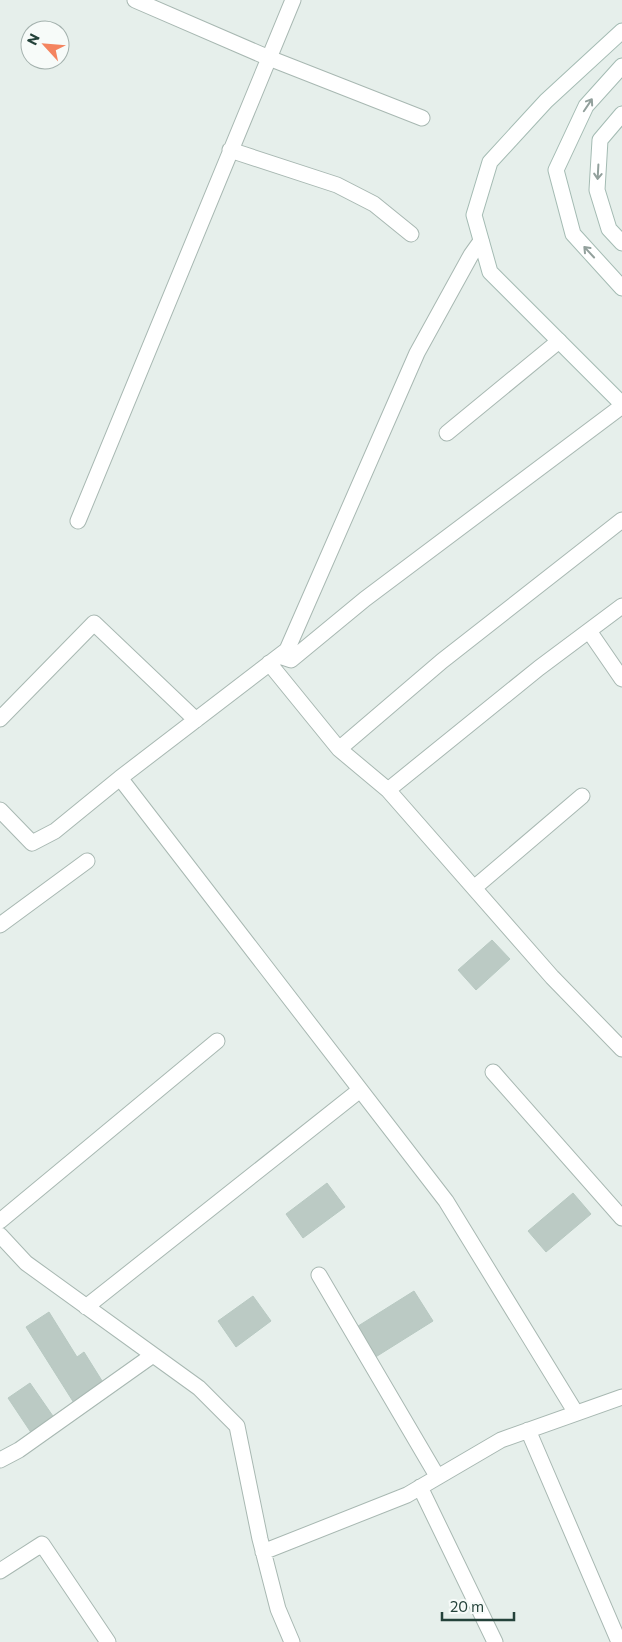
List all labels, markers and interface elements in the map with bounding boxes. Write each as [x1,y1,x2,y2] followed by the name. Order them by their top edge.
[20,20,70,70] north arrow
[23,31,43,48] text: N
[583,98,593,112] one-way arrow
[594,164,603,180] one-way arrow
[583,245,595,258] one-way arrow
[442,1590,514,1622] scale bar
[450,1597,484,1615] text: 20 m

